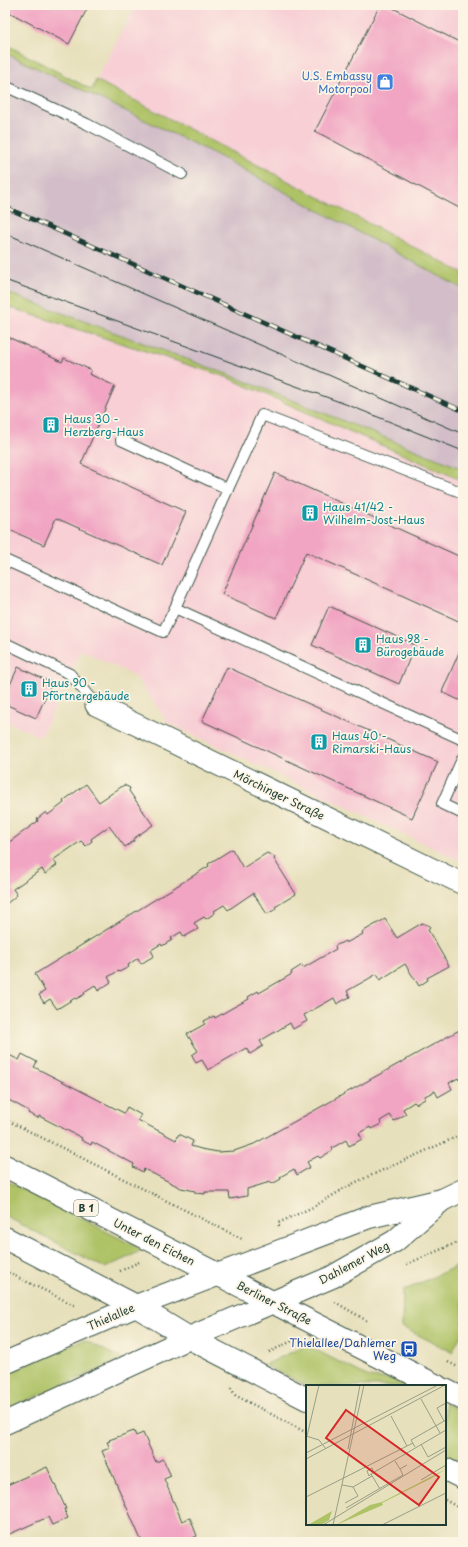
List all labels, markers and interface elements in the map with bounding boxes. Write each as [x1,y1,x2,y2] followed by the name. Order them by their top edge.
[302,67,372,97] place label: U.S. Embassy Motorpool
[375,72,395,92] shop icon: U.S. Embassy Motorpool
[64,410,144,440] place label: Haus 30 - Herzberg-Haus
[41,415,61,435] building icon: Haus 30 - Herzberg-Haus
[323,498,425,528] place label: Haus 41/42 - Wilhelm-Jost-Haus
[300,503,320,523] building icon: Haus 41/42 - Wilhelm-Jost-Haus
[376,630,444,660] place label: Haus 98 - Bürogebäude
[353,635,373,655] building icon: Haus 98 - Bürogebäude
[42,674,129,704] place label: Haus 90 - Pförtnergebäude
[19,679,39,699] building icon: Haus 90 - Pförtnergebäude
[332,727,411,757] place label: Haus 40 - Rimarski-Haus
[309,732,329,752] building icon: Haus 40 - Rimarski-Haus
[231,765,328,824] street label: Mörchinger Straße
[74,1200,98,1216] road number: B 1
[110,1214,198,1269] street label: Unter den Eichen
[315,1237,392,1288] street label: Dahlemer Weg
[234,1276,315,1329] street label: Berliner Straße
[84,1299,137,1334] street label: Thielallee
[289,1334,397,1364] place label: Thielallee/Dahlemer Weg
[399,1339,419,1359] bus stop icon: Thielallee/Dahlemer Weg
[306,1385,446,1525] inset map

